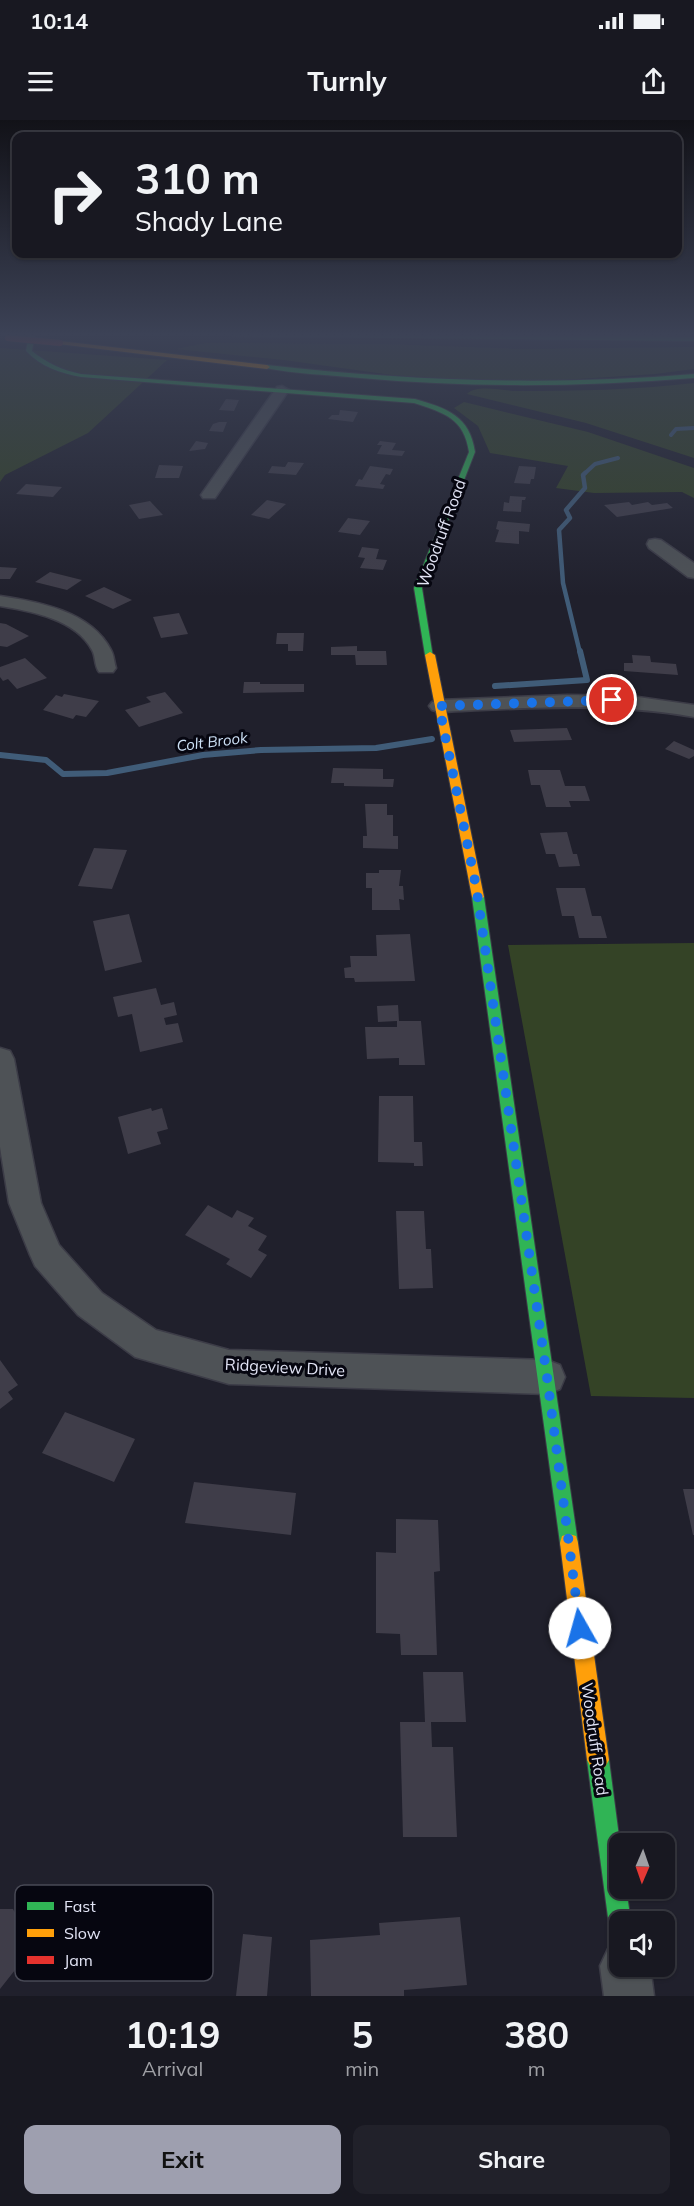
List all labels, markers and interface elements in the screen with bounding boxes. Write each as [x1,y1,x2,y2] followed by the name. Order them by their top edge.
[30,7,88,35] text: 10:14
[307,64,387,98] text: Turnly
[24,65,57,98] icon: menu
[637,65,670,98] icon: share
[135,152,260,205] text: 310 m
[36,156,114,234] icon: right
[135,204,283,238] text: Shady Lane
[412,476,470,590] street label: Woodruff Road
[586,674,637,725] pin
[595,683,628,716] icon: arrive
[175,728,250,755] water label: Colt Brook
[224,1354,346,1380] street label: Ridgeview Drive
[548,1596,612,1660] position arrow
[577,1681,613,1797] street label: Woodruff Road
[609,1833,675,1899] north arrow
[609,1833,675,1977] map controls
[15,1885,213,1981] legend
[64,1896,96,1916] text: Fast
[609,1911,675,1977] button: sound
[64,1923,101,1943] text: Slow
[64,1950,93,1970] text: Jam
[125,2012,220,2057] text: 10:19
[351,2012,373,2057] text: 5
[504,2012,569,2057] text: 380
[142,2056,203,2081] text: Arrival
[345,2056,379,2081] text: min
[528,2056,545,2081] text: m
[24,2125,341,2194] button: Exit
[353,2125,670,2194] button: Share

